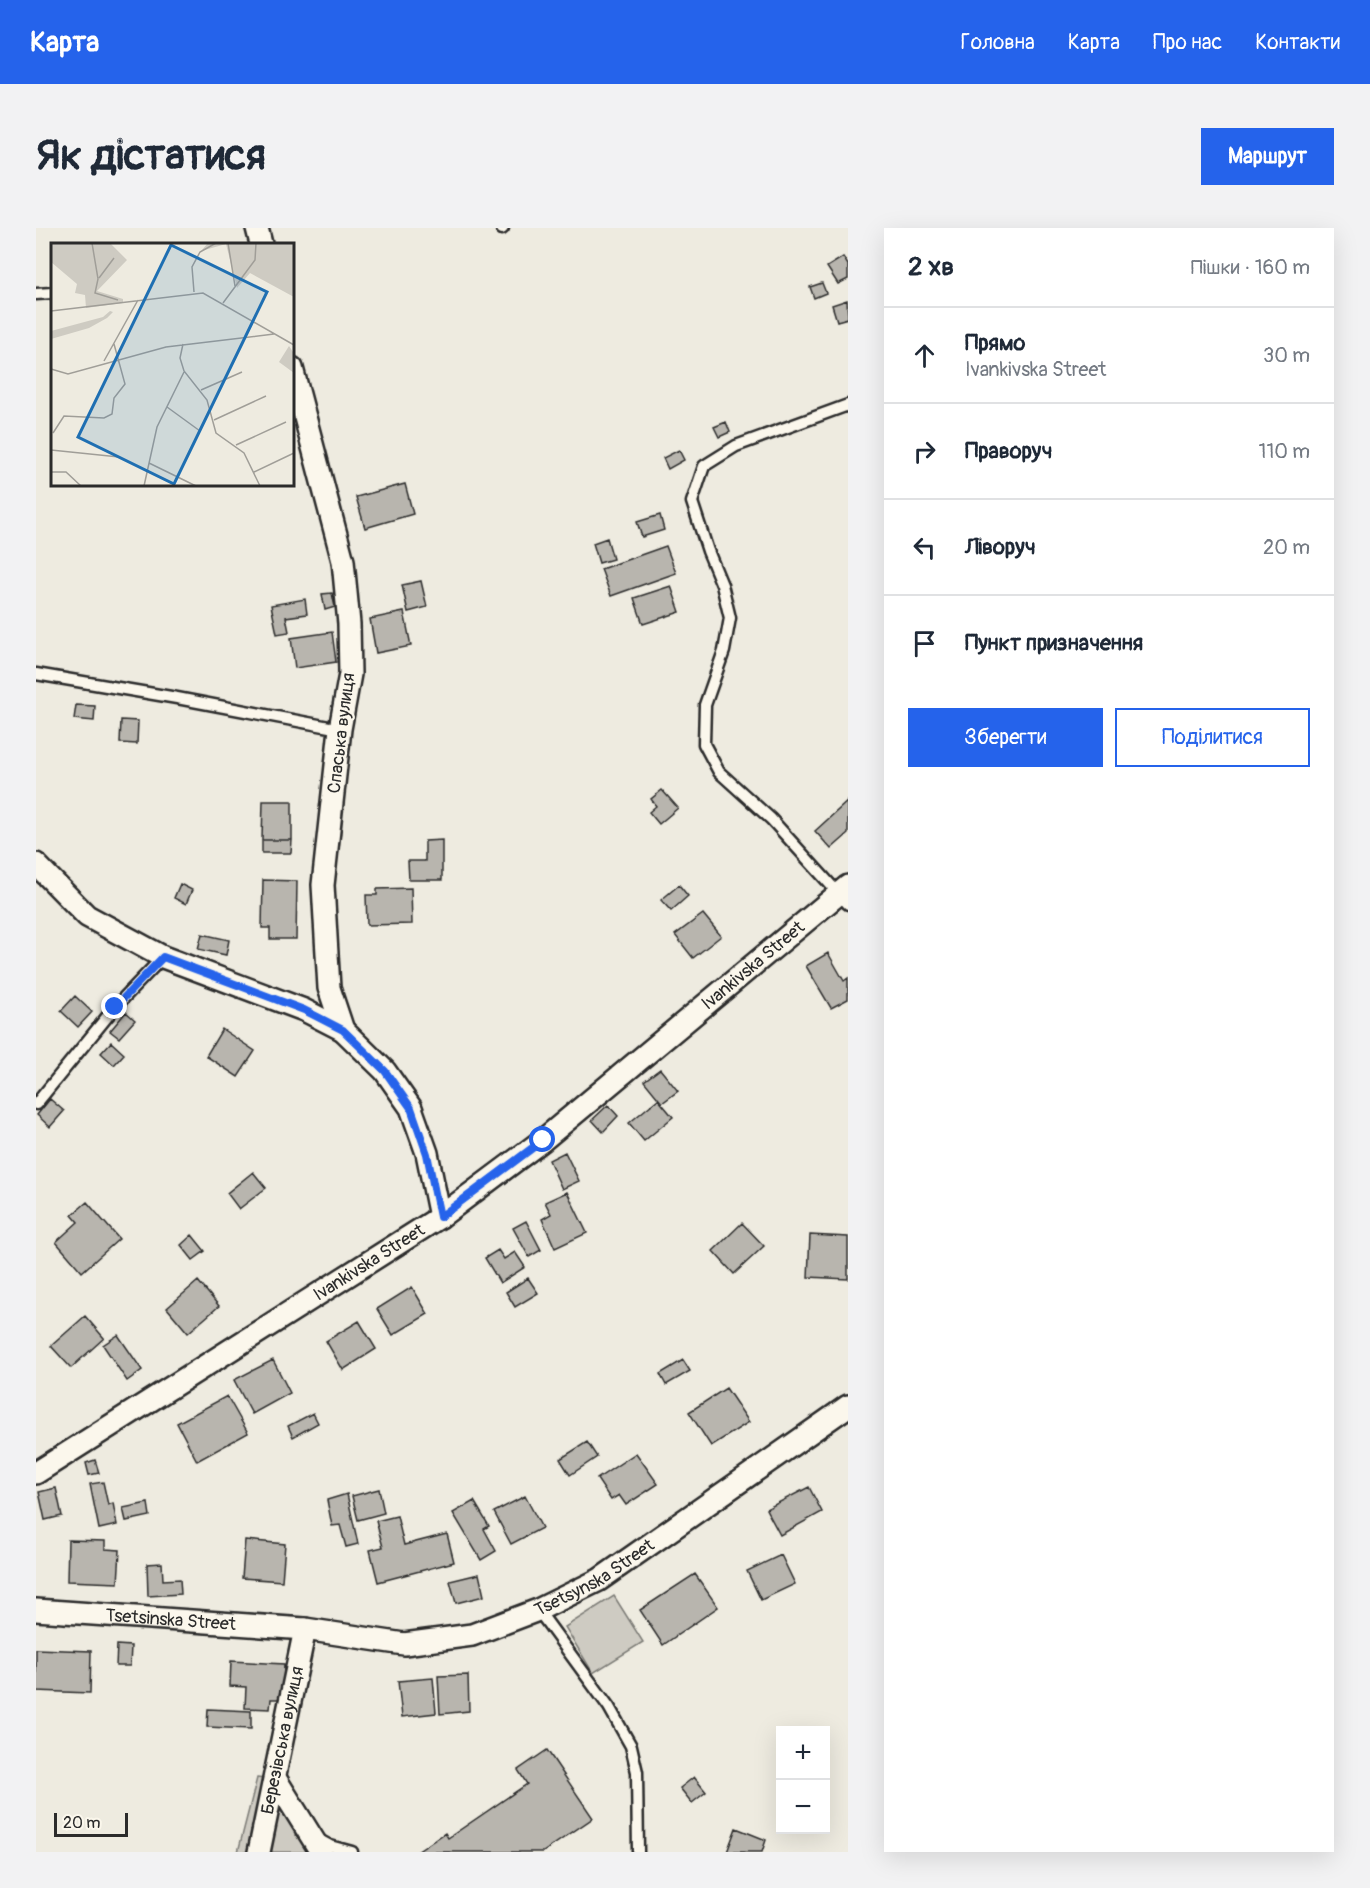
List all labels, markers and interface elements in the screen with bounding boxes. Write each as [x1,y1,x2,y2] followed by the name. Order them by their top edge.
[30,25,99,60] text: Карта
[961,29,1035,56] text: Головна
[1068,29,1120,56] text: Карта
[1153,29,1222,56] text: Про нас
[1255,29,1340,56] text: Контакти
[1201,128,1334,185] button: Маршрут
[36,130,266,182] text: Як дістатися
[51,243,294,486] inset map
[908,251,954,283] text: 2 хв
[1191,255,1310,280] text: Пішки · 160 m
[965,329,1025,357] text: Прямо
[908,339,941,372] icon: ahead
[1263,343,1310,368] text: 30 m
[965,357,1106,382] text: Ivankivska Street
[908,435,941,468] icon: right
[965,437,1052,465] text: Праворуч
[1259,439,1310,464] text: 110 m
[908,531,941,564] icon: left
[965,533,1036,561] text: Ліворуч
[1263,535,1310,560] text: 20 m
[908,627,941,660] icon: arrive
[965,629,1143,657] text: Пункт призначення
[323,671,360,795] street label: Спаська вулиця
[908,708,1103,767] button: Зберегти
[1115,708,1310,767] button: Поділитися
[697,916,810,1015] street label: Ivankivska Street
[101,993,127,1019] route end
[529,1126,555,1152] route start
[309,1218,430,1306] street label: Ivankivska Street
[531,1533,660,1622] street label: Tsetsynska Street
[105,1604,237,1636] street label: Tsetsinska Street
[256,1664,309,1817] street label: Березівська вулиця
[776,1726,830,1834] map controls
[776,1726,830,1780] button: +
[776,1780,830,1834] button: −
[54,1810,128,1838] scale bar
[63,1813,101,1833] text: 20 m

